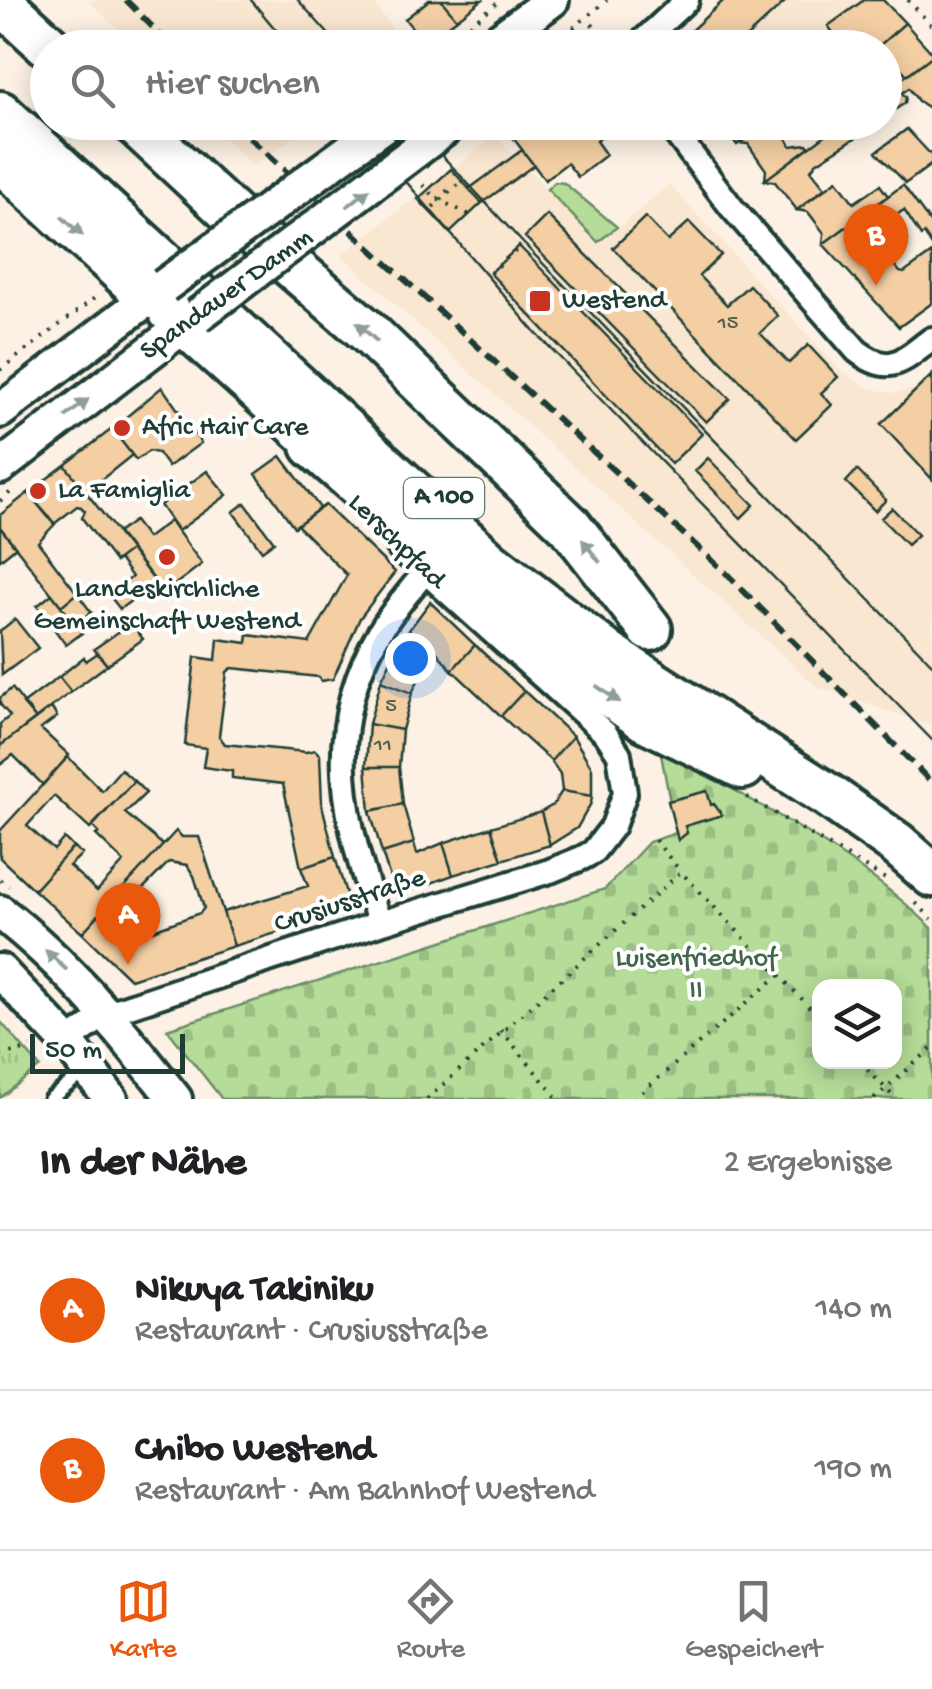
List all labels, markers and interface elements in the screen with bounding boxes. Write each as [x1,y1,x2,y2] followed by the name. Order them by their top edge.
[30,30,902,140] search box
[65,58,120,113] icon: search
[145,63,320,107] text: Hier suchen
[344,187,370,208] one-way arrow
[844,204,908,286] pin: B
[60,214,84,237] one-way arrow
[134,221,320,369] street label: Spandauer Damm
[562,285,669,318] place label: Westend
[527,288,553,314] marker: Westend
[717,311,738,337] house number: 15
[355,321,379,344] one-way arrow
[64,398,90,418] one-way arrow
[142,412,309,445] place label: Afric Hair Care
[111,417,133,439] marker: Afric Hair Care
[58,475,191,508] place label: La Famiglia
[404,478,484,518] road number: A 100
[27,480,49,502] marker: La Famiglia
[340,487,454,599] street label: Lerschpfad
[581,538,601,564] one-way arrow
[156,546,178,568] marker: Landeskirchliche Gemeinschaft Westend
[33,574,303,639] place label: Landeskirchliche Gemeinschaft Westend
[385,633,436,684] your location
[595,684,621,703] one-way arrow
[385,694,397,720] house number: 5
[373,733,392,759] house number: 11
[270,862,430,942] street label: Crusiusstraße
[96,882,160,965] pin: A
[615,943,779,1008] park label: Luisenfriedhof II
[45,949,69,972] one-way arrow
[812,979,902,1069] map controls
[812,979,902,1069] button: layers
[30,1029,185,1074] scale bar
[45,1035,102,1068] text: 50 m
[40,1140,246,1189] text: In der Nähe
[724,1145,892,1183] text: 2 Ergebnisse
[135,1269,374,1313] text: Nikuya Takiniku
[63,1291,82,1329] text: A
[815,1291,892,1329] text: 140 m
[135,1313,488,1351] text: Restaurant · Crusiusstraße
[135,1429,374,1473] text: Chibo Westend
[64,1451,81,1489] text: B
[815,1451,892,1489] text: 190 m
[135,1473,594,1511] text: Restaurant · Am Bahnhof Westend
[110,1574,177,1667] tab: Karte
[397,1574,465,1667] tab: Route
[685,1574,822,1667] tab: Gespeichert

